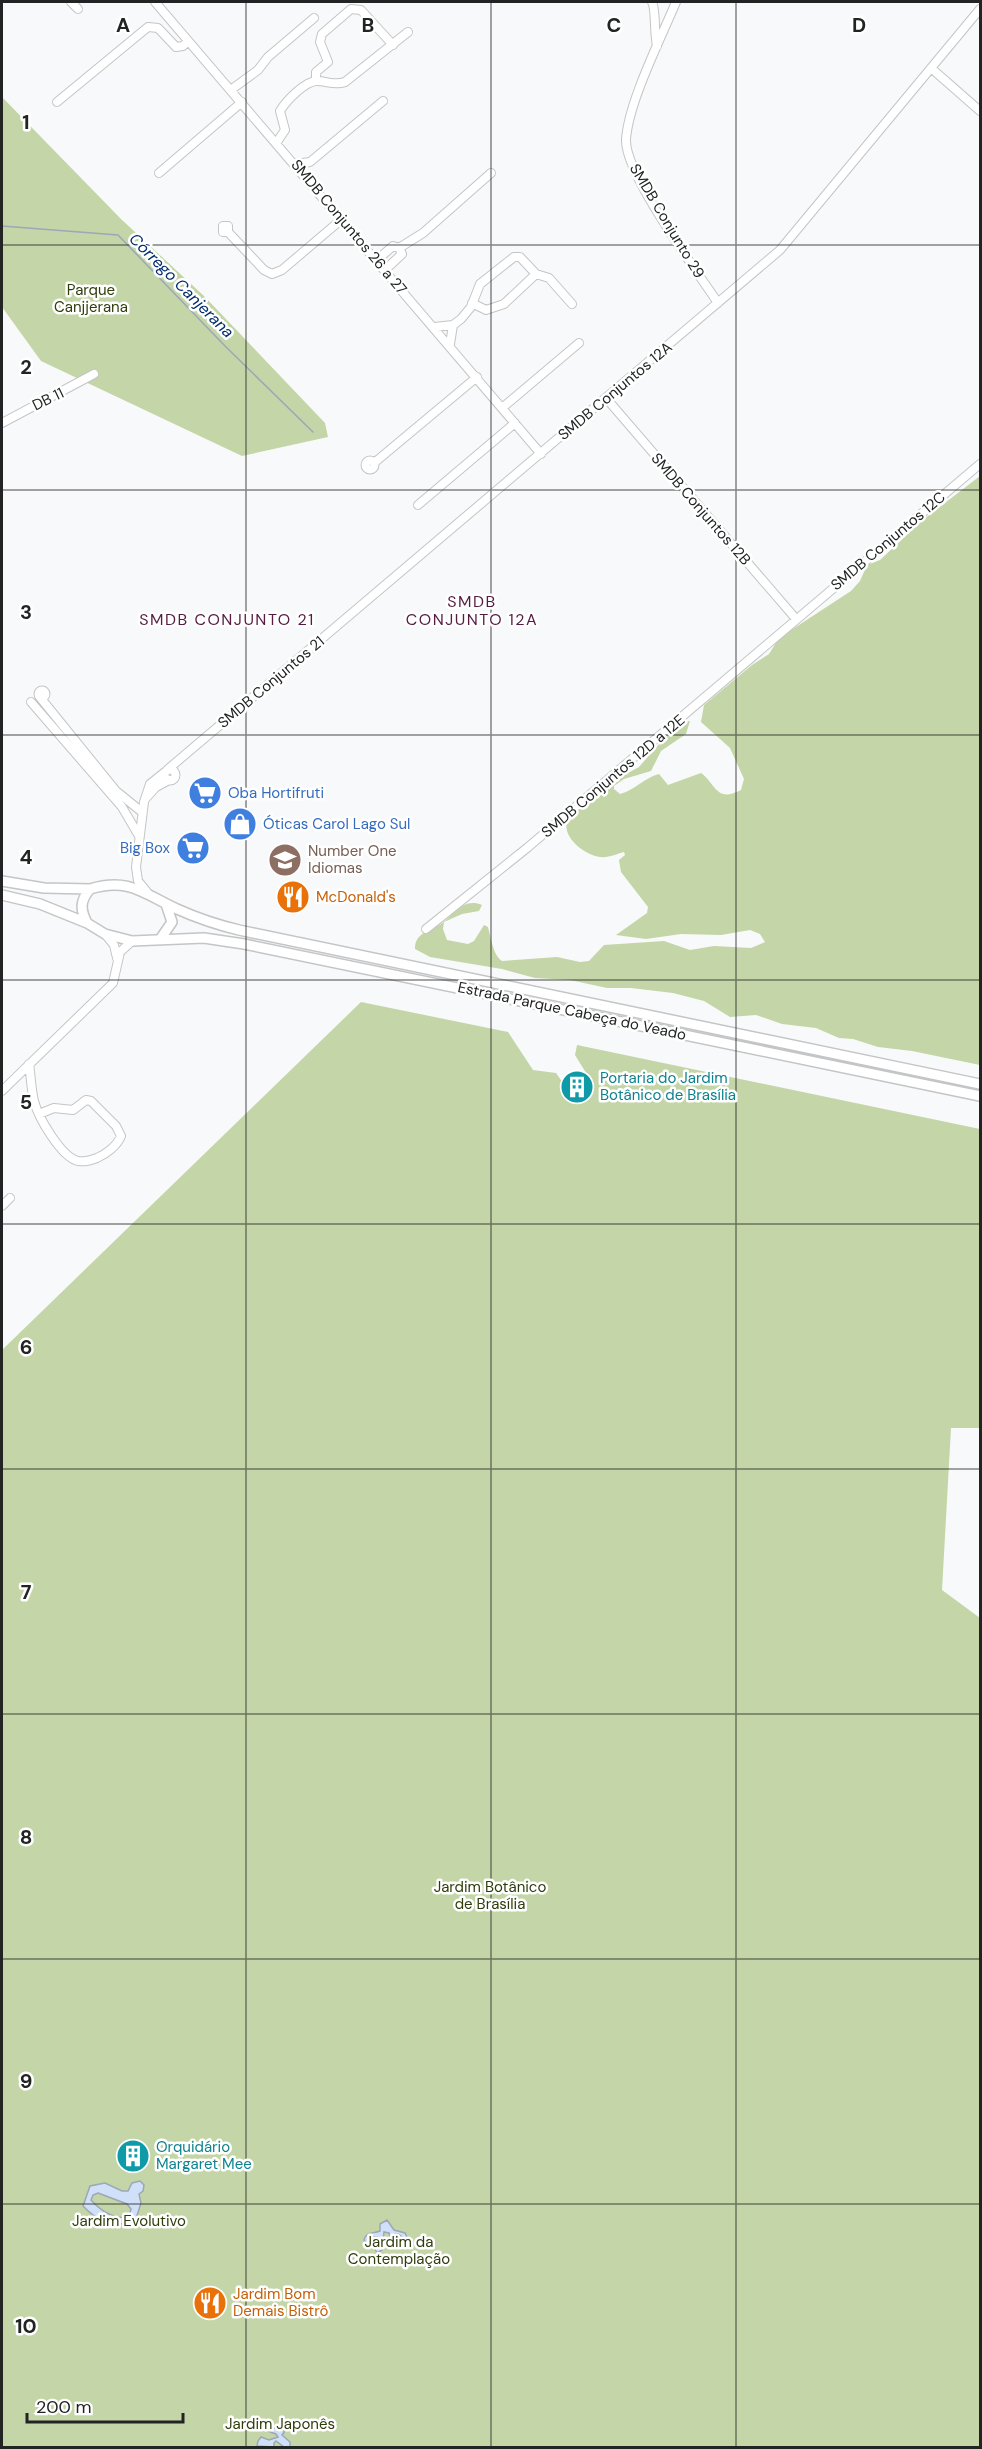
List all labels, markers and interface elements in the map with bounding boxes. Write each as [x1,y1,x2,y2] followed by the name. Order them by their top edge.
[116,12,130,38] text: A
[362,12,374,38] text: B
[607,12,621,38] text: C
[852,12,866,38] text: D
[22,109,30,135] text: 1
[287,155,411,299] street label: SMDB Conjuntos 26 a 27
[625,160,709,282] street label: SMDB Conjunto 29
[125,228,239,342] water label: Córrego Canjerana
[54,280,128,317] park label: Parque Canjjerana
[554,337,676,445] street label: SMDB Conjuntos 12A
[20,354,32,380] text: 2
[29,383,67,415] street label: DB 11
[647,449,755,569] street label: SMDB Conjuntos 12B
[826,487,950,595] street label: SMDB Conjuntos 12C
[406,591,538,630] district label: SMDB CONJUNTO 12A
[20,599,32,625] text: 3
[139,609,315,630] district label: SMDB CONJUNTO 21
[214,632,328,732] street label: SMDB Conjuntos 21
[537,710,689,842] street label: SMDB Conjuntos 12D a 12E
[187,775,223,811] supermarket icon: Oba Hortifruti
[228,783,324,803] place label: Oba Hortifruti
[222,806,258,842] shop icon: Óticas Carol Lago Sul
[263,814,410,834] place label: Óticas Carol Lago Sul
[175,830,211,866] supermarket icon: Big Box
[120,838,171,858] place label: Big Box
[308,841,397,878] place label: Number One Idiomas
[267,842,303,878] school or university icon: Number One Idiomas
[20,844,33,870] text: 4
[275,879,311,915] restaurant icon: McDonald's
[316,887,396,907] place label: McDonald's
[456,977,688,1045] street label: Estrada Parque Cabeça do Veado
[600,1068,736,1105] place label: Portaria do Jardim Botânico de Brasília
[559,1069,595,1105] building icon: Portaria do Jardim Botânico de Brasília
[20,1089,32,1115] text: 5
[20,1334,32,1360] text: 6
[21,1579,32,1605] text: 7
[20,1824,32,1850] text: 8
[434,1877,546,1914] park label: Jardim Botânico de Brasília
[20,2068,32,2094] text: 9
[156,2137,252,2174] place label: Orquidário Margaret Mee
[115,2138,151,2174] building icon: Orquidário Margaret Mee
[72,2211,186,2231] park label: Jardim Evolutivo
[348,2232,450,2269] park label: Jardim da Contemplação
[233,2284,328,2321] place label: Jardim Bom Demais Bistrô
[192,2285,228,2321] restaurant icon: Jardim Bom Demais Bistrô
[15,2313,37,2339] text: 10
[27,2386,183,2424] scale bar
[36,2395,92,2419] text: 200 m
[225,2414,335,2434] park label: Jardim Japonês

